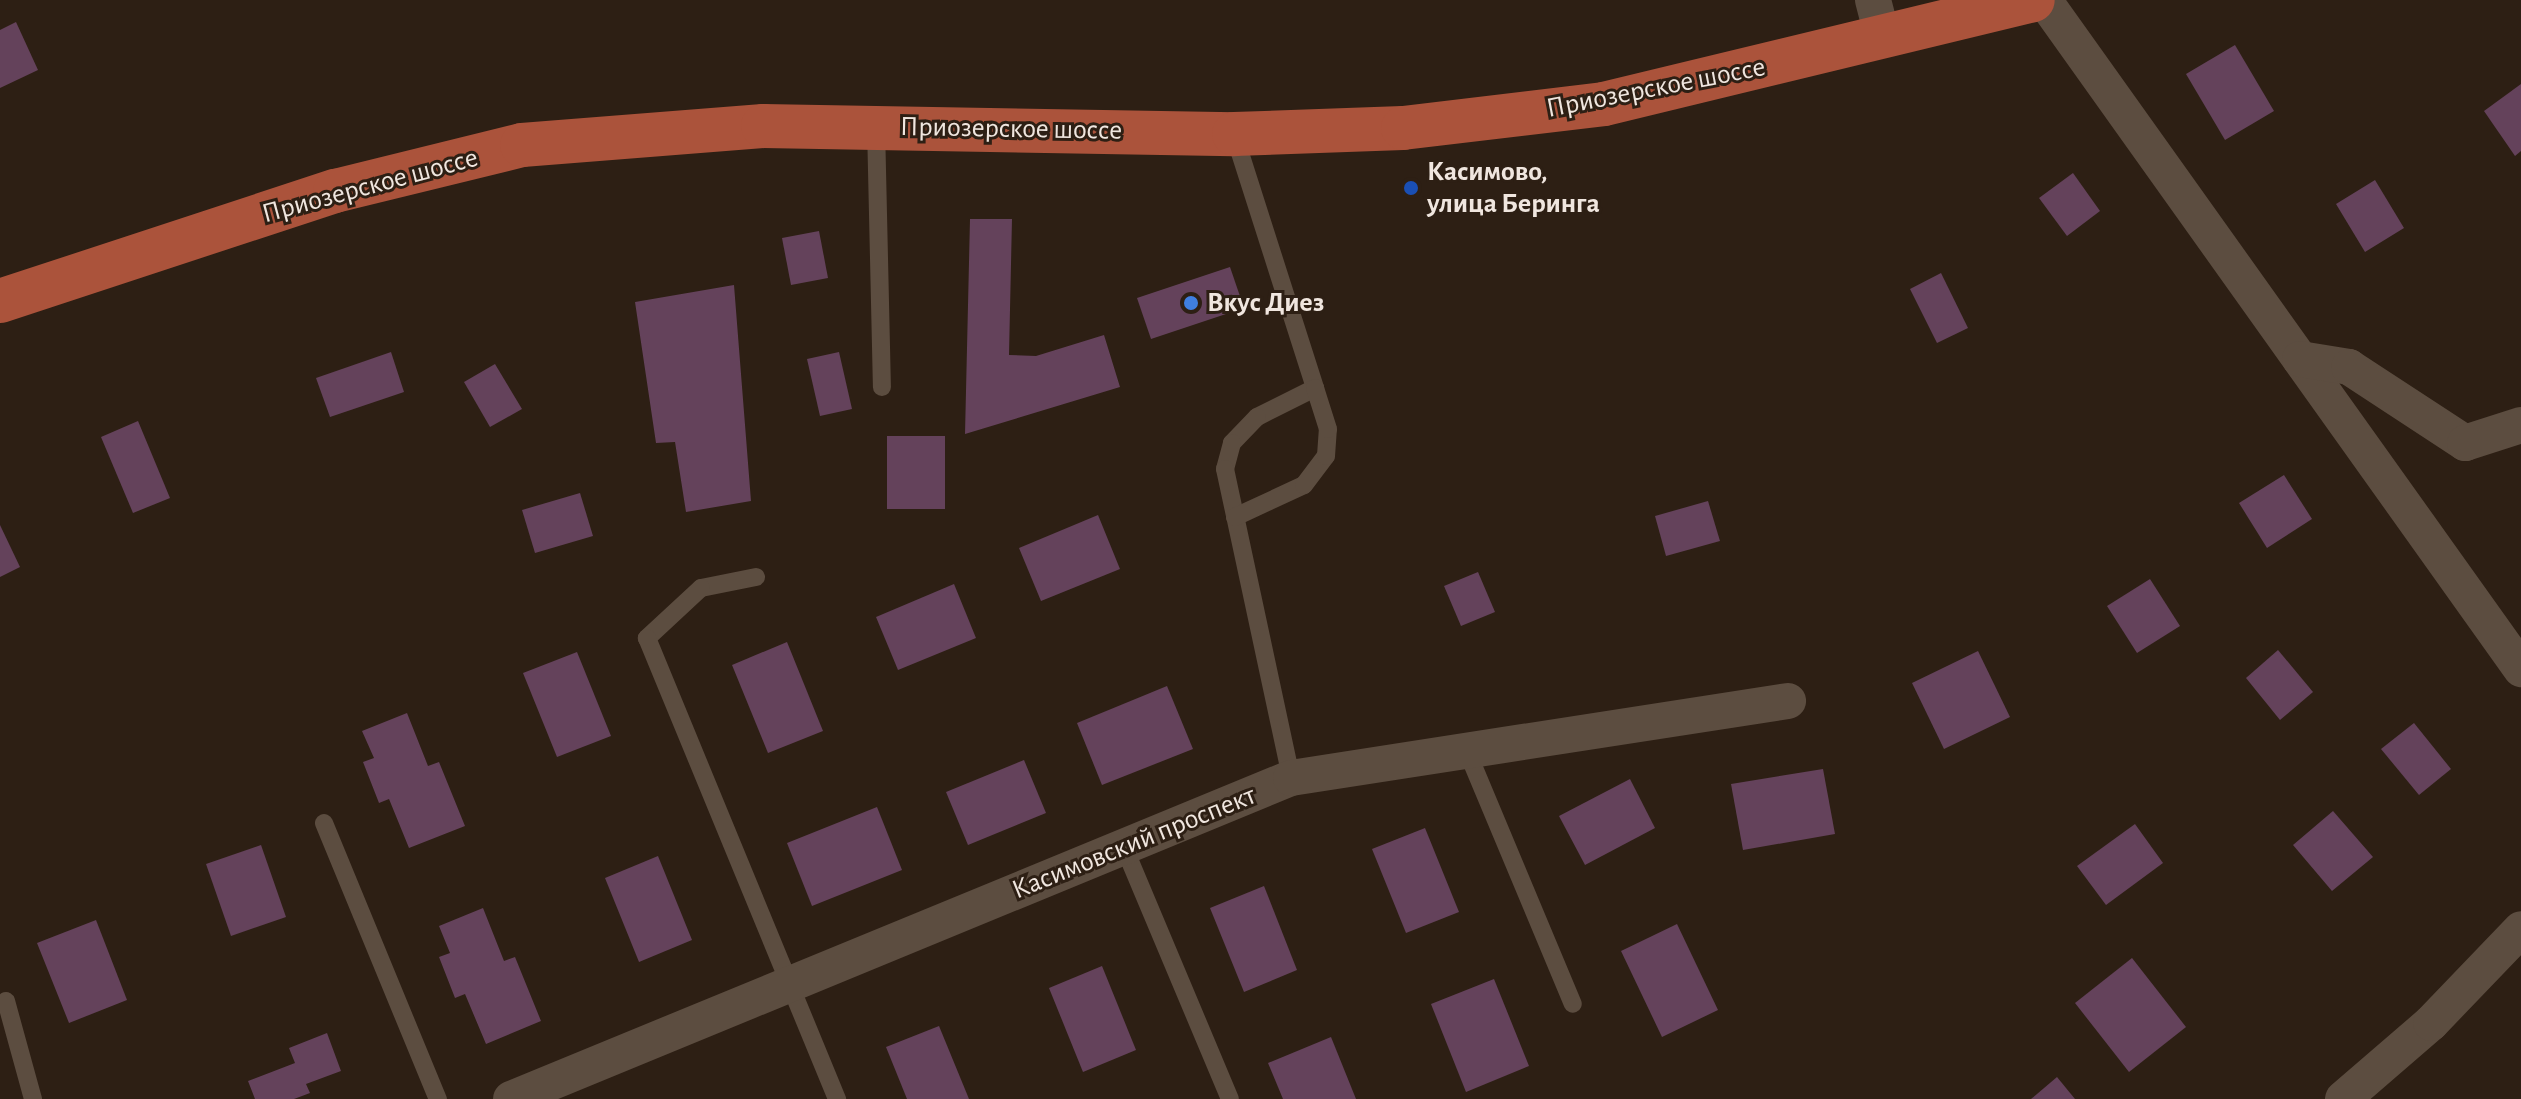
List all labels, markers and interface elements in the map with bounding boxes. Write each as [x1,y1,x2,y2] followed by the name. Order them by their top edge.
[1544,50,1768,126] street label: Приозерское шоссе
[900,110,1122,148] street label: Приозерское шоссе
[258,141,482,231] street label: Приозерское шоссе
[1427,155,1600,221] place label: Касимово, улица Беринга
[1402,179,1420,197] marker: Касимово, улица Беринга
[1207,286,1324,320] place label: Вкус Диез
[1182,294,1200,312] marker: Вкус Диез
[1007,779,1261,907] street label: Касимовский проспект

